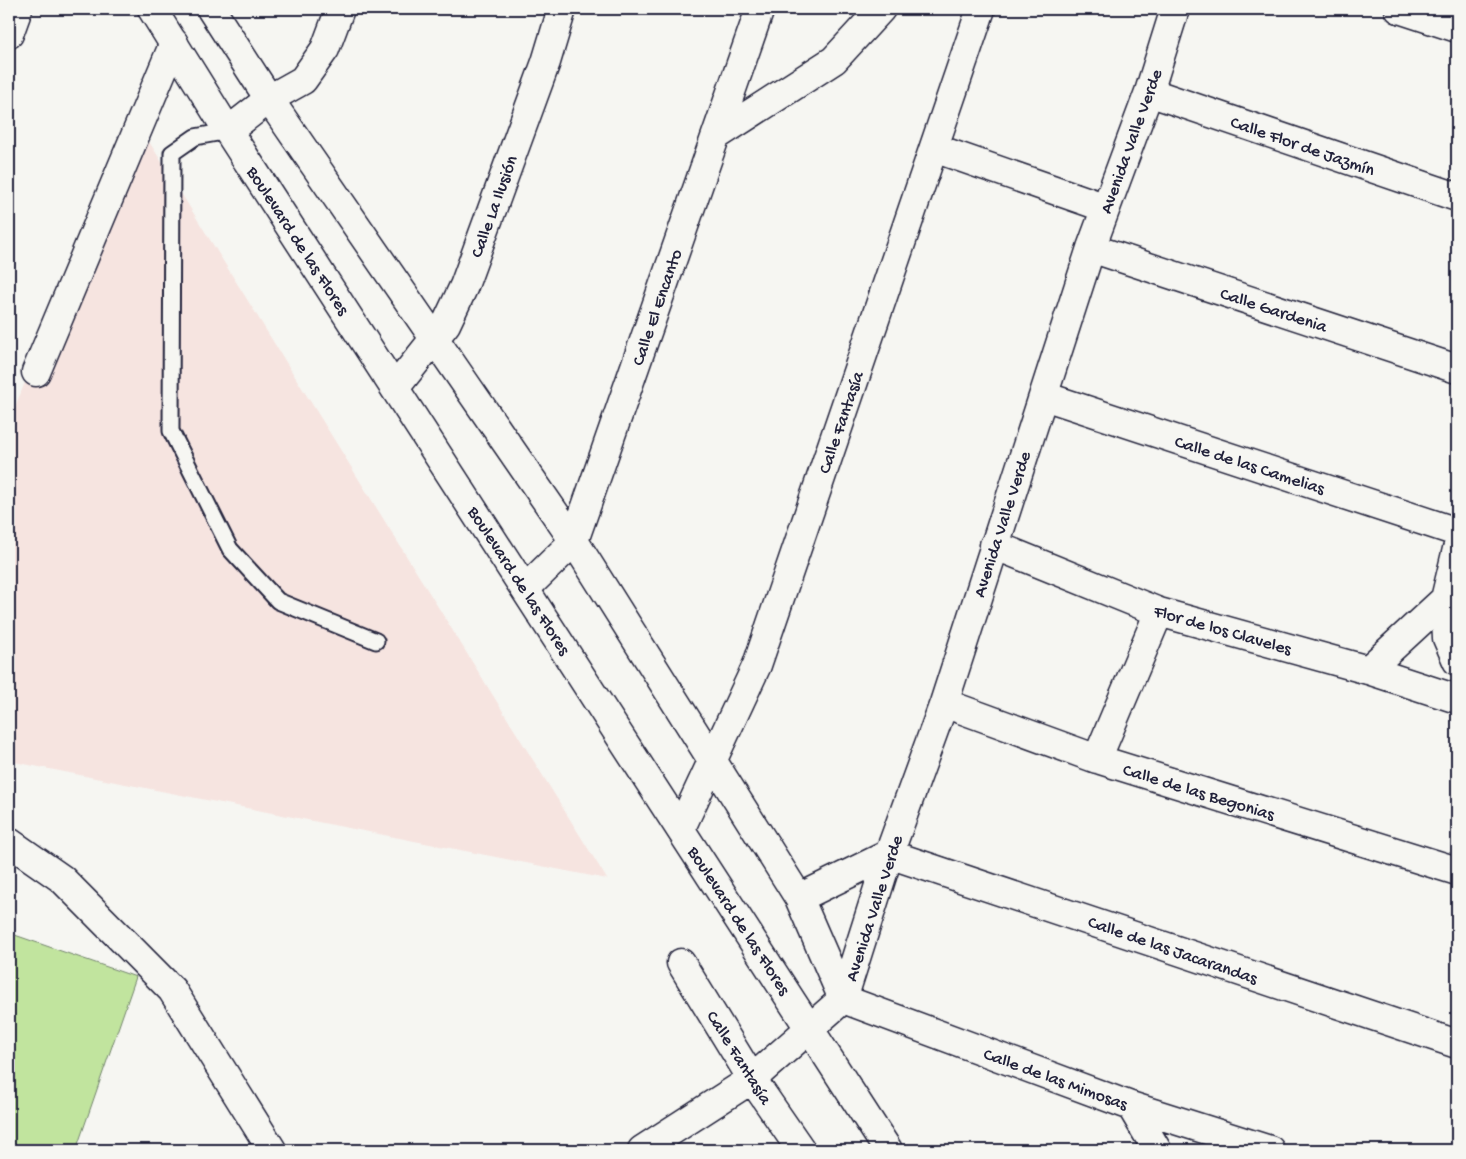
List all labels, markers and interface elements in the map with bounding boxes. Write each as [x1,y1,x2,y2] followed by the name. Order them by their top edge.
[1096,66,1168,217] street label: Avenida Valle Verde
[1227,113,1377,182] street label: Calle Flor de Jazmín
[467,152,524,261] street label: Calle La Ilusión
[240,162,354,321] street label: Boulevard de las Flores
[629,247,688,369] street label: Calle El Encanto
[1217,284,1330,339] street label: Calle Gardenia
[815,368,870,477] street label: Calle Fantasía
[1172,432,1328,501] street label: Calle de las Camelias
[970,449,1037,600] street label: Avenida Valle Verde
[461,502,575,661] street label: Boulevard de las Flores
[1150,601,1295,661] street label: Flor de los Claveles
[1120,760,1278,827] street label: Calle de las Begonias
[842,833,909,984] street label: Avenida Valle Verde
[681,842,795,1001] street label: Boulevard de las Flores
[1085,912,1261,991] street label: Calle de las Jacarandas
[701,1007,776,1110] street label: Calle Fantasía
[980,1044,1131,1117] street label: Calle de las Mimosas

